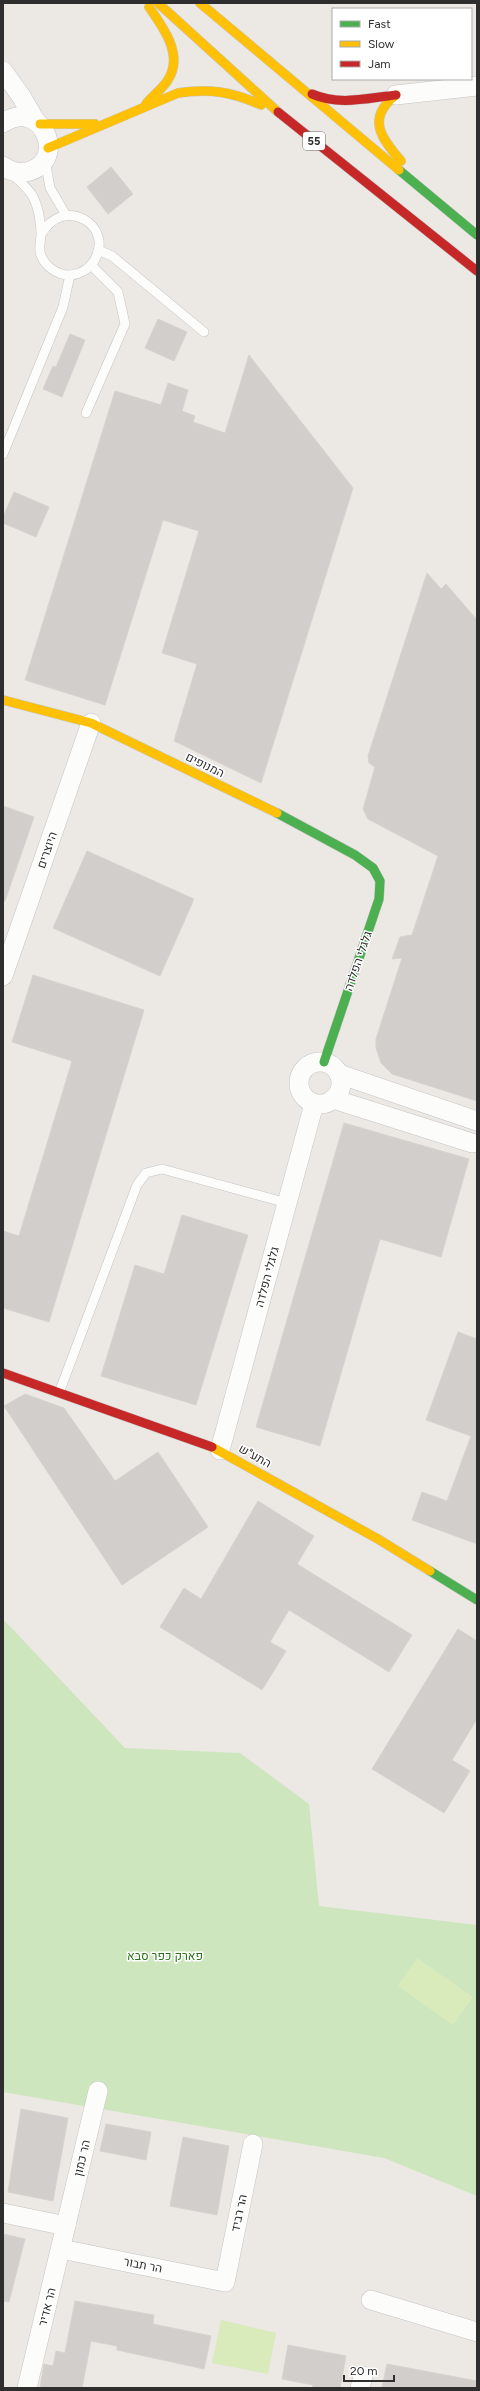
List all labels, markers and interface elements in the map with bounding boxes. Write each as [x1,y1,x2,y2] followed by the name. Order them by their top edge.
[332,8,472,80] legend
[368,17,391,31] text: Fast
[368,37,395,51] text: Slow
[368,57,391,71] text: Jam
[303,132,325,150] road number: 55
[183,750,227,780] street label: המנופים
[34,830,60,870] street label: היוצרים
[341,929,375,993] street label: גלגלי הפלדה
[252,1245,282,1309] street label: גלגלי הפלדה
[236,1441,274,1471] street label: התע"ש
[127,1949,203,1963] park label: פארק כפר סבא
[71,2138,93,2178] street label: הר כמון
[228,2193,250,2233] street label: הר רביד
[122,2254,164,2276] street label: הר תבור
[35,2286,59,2328] street label: הר אדיר
[344,2357,394,2383] scale bar
[350,2364,378,2378] text: 20 m

